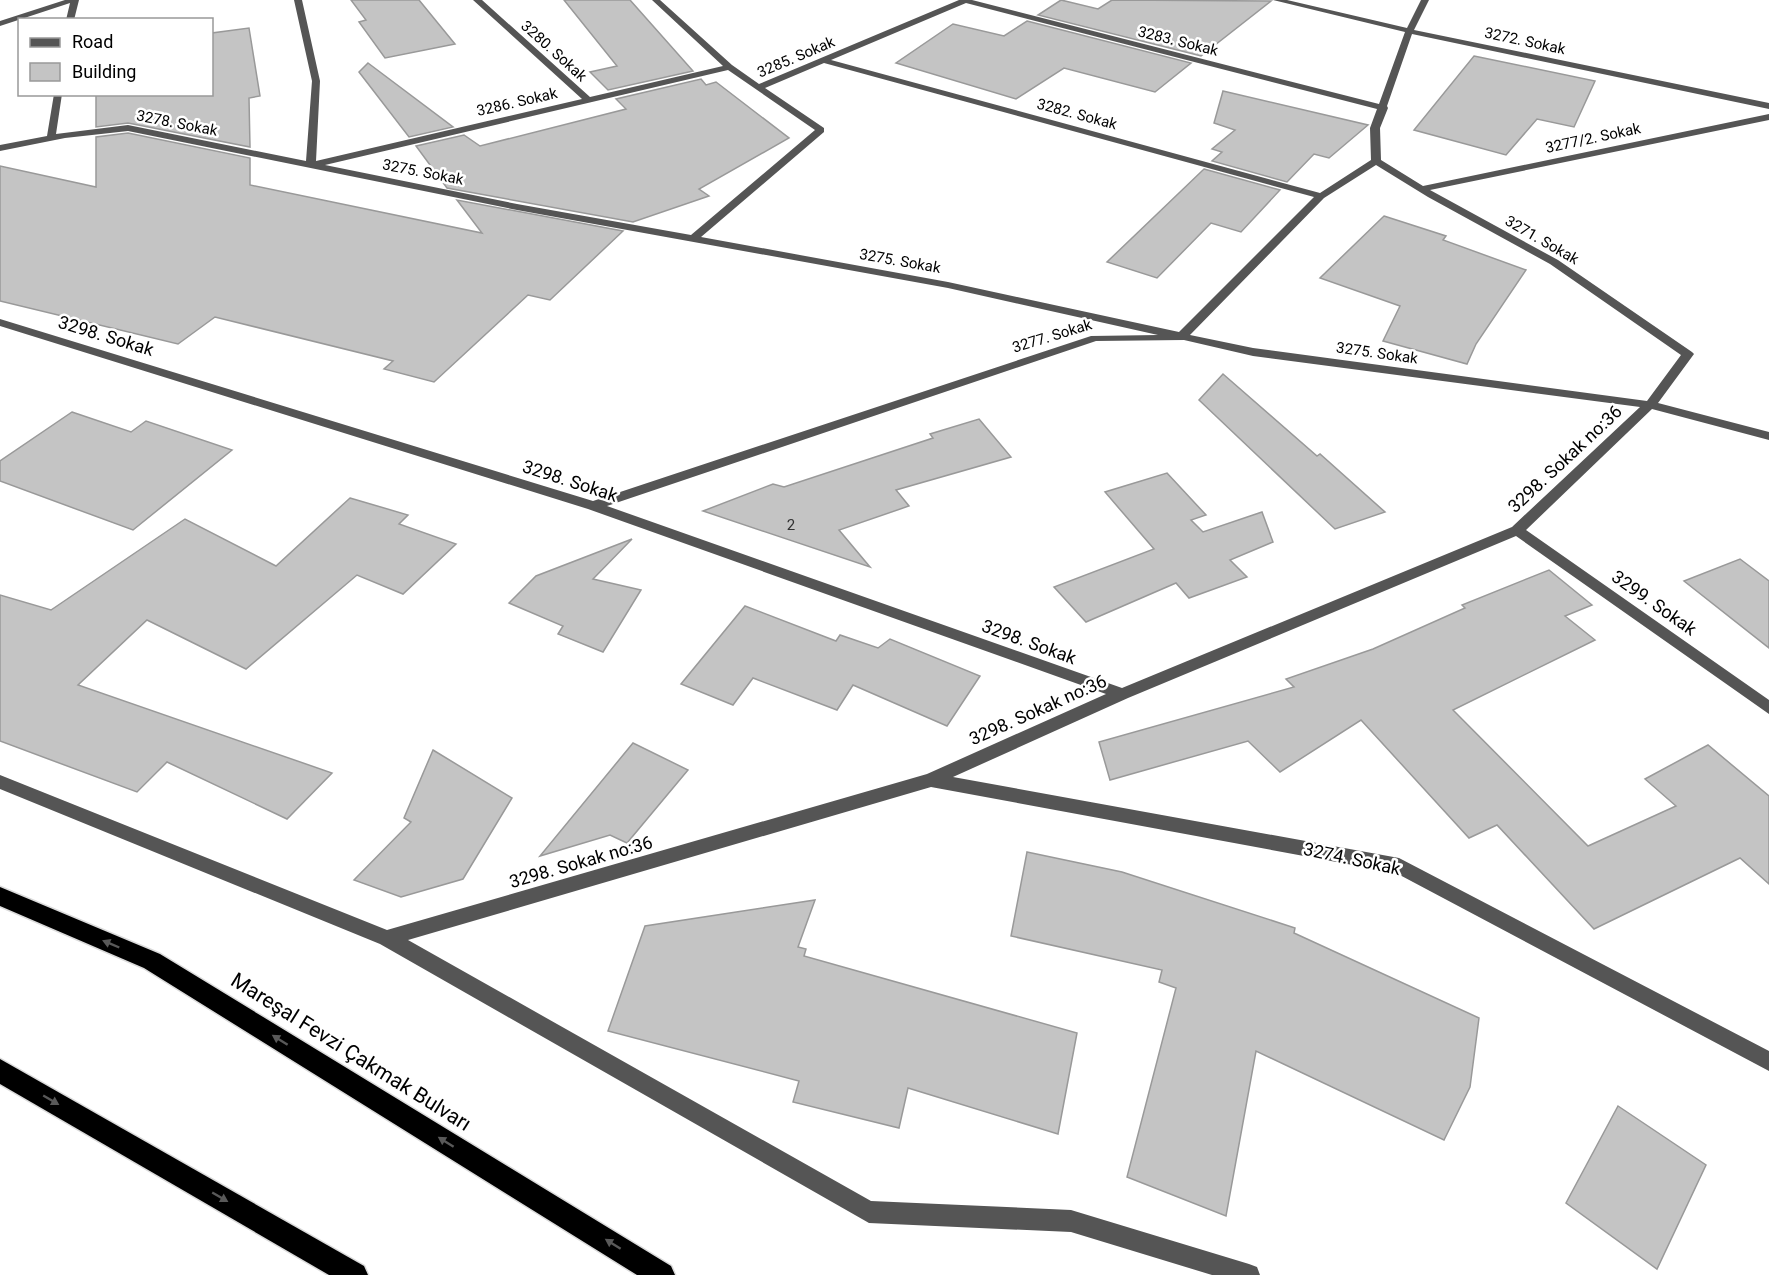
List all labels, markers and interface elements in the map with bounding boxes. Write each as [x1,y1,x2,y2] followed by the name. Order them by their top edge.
[517,17,591,85] street label: 3280. Sokak
[18,18,213,96] legend
[1136,22,1220,60] street label: 3283. Sokak
[1483,24,1567,58] street label: 3272. Sokak
[72,31,113,52] text: Road
[755,32,838,81] street label: 3285. Sokak
[72,61,136,82] text: Building
[475,84,559,120] street label: 3286. Sokak
[1035,95,1119,133] street label: 3282. Sokak
[135,106,219,140] street label: 3278. Sokak
[1544,119,1643,157] street label: 3277/2. Sokak
[381,155,465,189] street label: 3275. Sokak
[1502,212,1582,269] street label: 3271. Sokak
[858,245,942,277] street label: 3275. Sokak
[56,311,157,360] street label: 3298. Sokak
[1010,315,1094,357] street label: 3277. Sokak
[1335,338,1419,368] street label: 3275. Sokak
[1503,401,1626,517] street label: 3298. Sokak no:36
[520,455,621,506] street label: 3298. Sokak
[787,516,795,534] house number: 2
[1608,566,1701,640] street label: 3299. Sokak
[979,615,1080,669] street label: 3298. Sokak
[966,670,1110,749] street label: 3298. Sokak no:36
[507,831,655,892] street label: 3298. Sokak no:36
[1302,838,1403,879] street label: 3274. Sokak
[103,939,120,948] one-way arrow
[226,968,476,1136] street label: Mareşal Fevzi Çakmak Bulvarı
[272,1034,288,1045] one-way arrow
[43,1095,59,1106] one-way arrow
[438,1137,455,1148] one-way arrow
[212,1192,228,1203] one-way arrow
[605,1239,621,1250] one-way arrow

